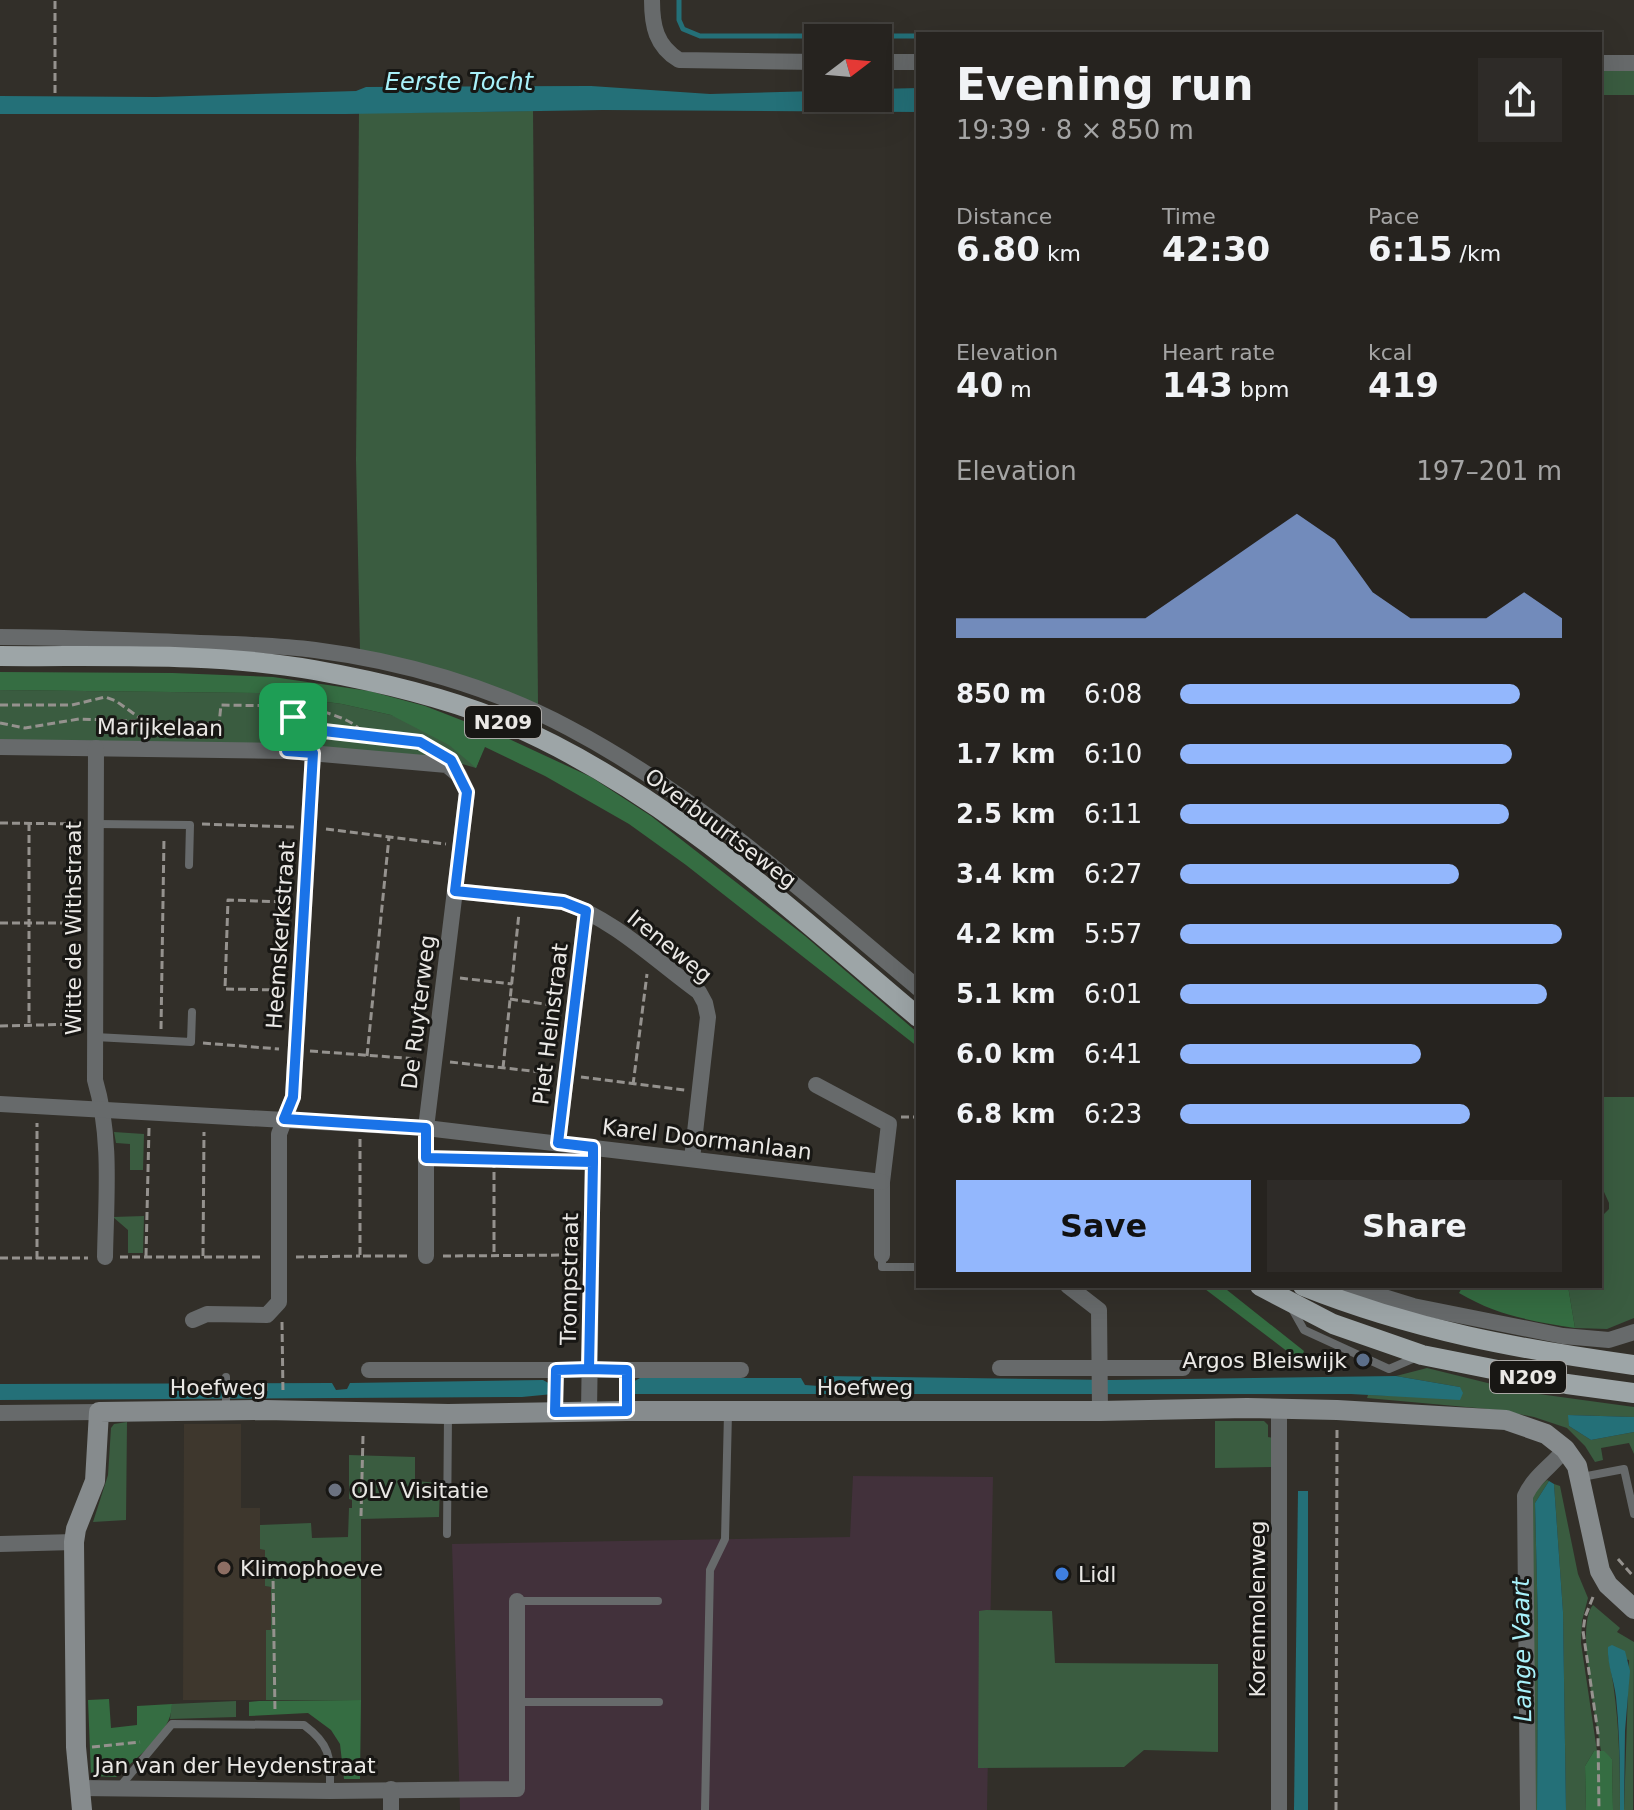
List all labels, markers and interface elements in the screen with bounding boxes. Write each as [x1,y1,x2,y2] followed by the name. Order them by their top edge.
[804,24,892,112] north arrow
[804,24,892,112] map controls
[1478,58,1562,142] button: share
[956,59,1253,110] text: Evening run
[385,68,535,96] water label: Eerste Tocht
[956,115,1194,145] text: 19:39 · 8 × 850 m
[956,204,1052,229] text: Distance
[1162,204,1216,229] text: Time
[1368,204,1419,229] text: Pace
[956,229,1040,269] text: 6.80
[1162,229,1270,269] text: 42:30
[1368,229,1453,269] text: 6:15
[1040,241,1081,266] text: km
[1453,241,1501,266] text: /km
[956,340,1058,365] text: Elevation
[1162,340,1275,365] text: Heart rate
[1368,340,1412,365] text: kcal
[956,365,1003,405] text: 40
[1162,365,1233,405] text: 143
[1368,365,1439,405] text: 419
[1003,377,1032,402] text: m
[1233,377,1289,402] text: bpm
[956,456,1077,486] text: Elevation
[1416,456,1562,486] text: 197–201 m
[956,679,1046,709] text: 850 m
[1084,679,1142,709] text: 6:08
[259,683,327,751] pin
[271,695,315,739] icon: arrive
[465,706,541,738] road number: N209
[97,714,223,741] street label: Marijkelaan
[956,739,1056,769] text: 1.7 km
[1084,739,1142,769] text: 6:10
[640,763,801,893] street label: Overbuurtseweg
[956,799,1056,829] text: 2.5 km
[1084,799,1142,829] text: 6:11
[61,820,86,1035] street label: Witte de Withstraat
[261,840,300,1030] street label: Heemskerkstraat
[956,859,1056,889] text: 3.4 km
[1084,859,1142,889] text: 6:27
[622,905,717,988] street label: Ireneweg
[956,919,1056,949] text: 4.2 km
[1084,919,1142,949] text: 5:57
[397,933,440,1091] street label: De Ruyterweg
[528,941,573,1106] street label: Piet Heinstraat
[956,979,1056,1009] text: 5.1 km
[1084,979,1142,1009] text: 6:01
[956,1039,1056,1069] text: 6.0 km
[1084,1039,1142,1069] text: 6:41
[956,1099,1056,1129] text: 6.8 km
[1084,1099,1142,1129] text: 6:23
[601,1114,813,1165] street label: Karel Doormanlaan
[956,1180,1251,1272] button: Save
[1267,1180,1562,1272] button: Share
[556,1212,583,1346] street label: Trompstraat
[1182,1348,1347,1373] place label: Argos Bleiswijk
[1354,1351,1372,1369] marker: Argos Bleiswijk
[1490,1361,1566,1393] road number: N209
[170,1375,266,1400] street label: Hoefweg
[817,1375,913,1400] street label: Hoefweg
[351,1478,489,1503] place label: OLV Visitatie
[326,1481,344,1499] marker: OLV Visitatie
[1245,1521,1270,1697] street label: Korenmolenweg
[240,1556,383,1581] place label: Klimophoeve
[215,1559,233,1577] marker: Klimophoeve
[1078,1562,1116,1587] place label: Lidl
[1053,1565,1071,1583] marker: Lidl
[1507,1576,1537,1722] water label: Lange Vaart
[92,1753,376,1778] street label: Jan van der Heydenstraat

